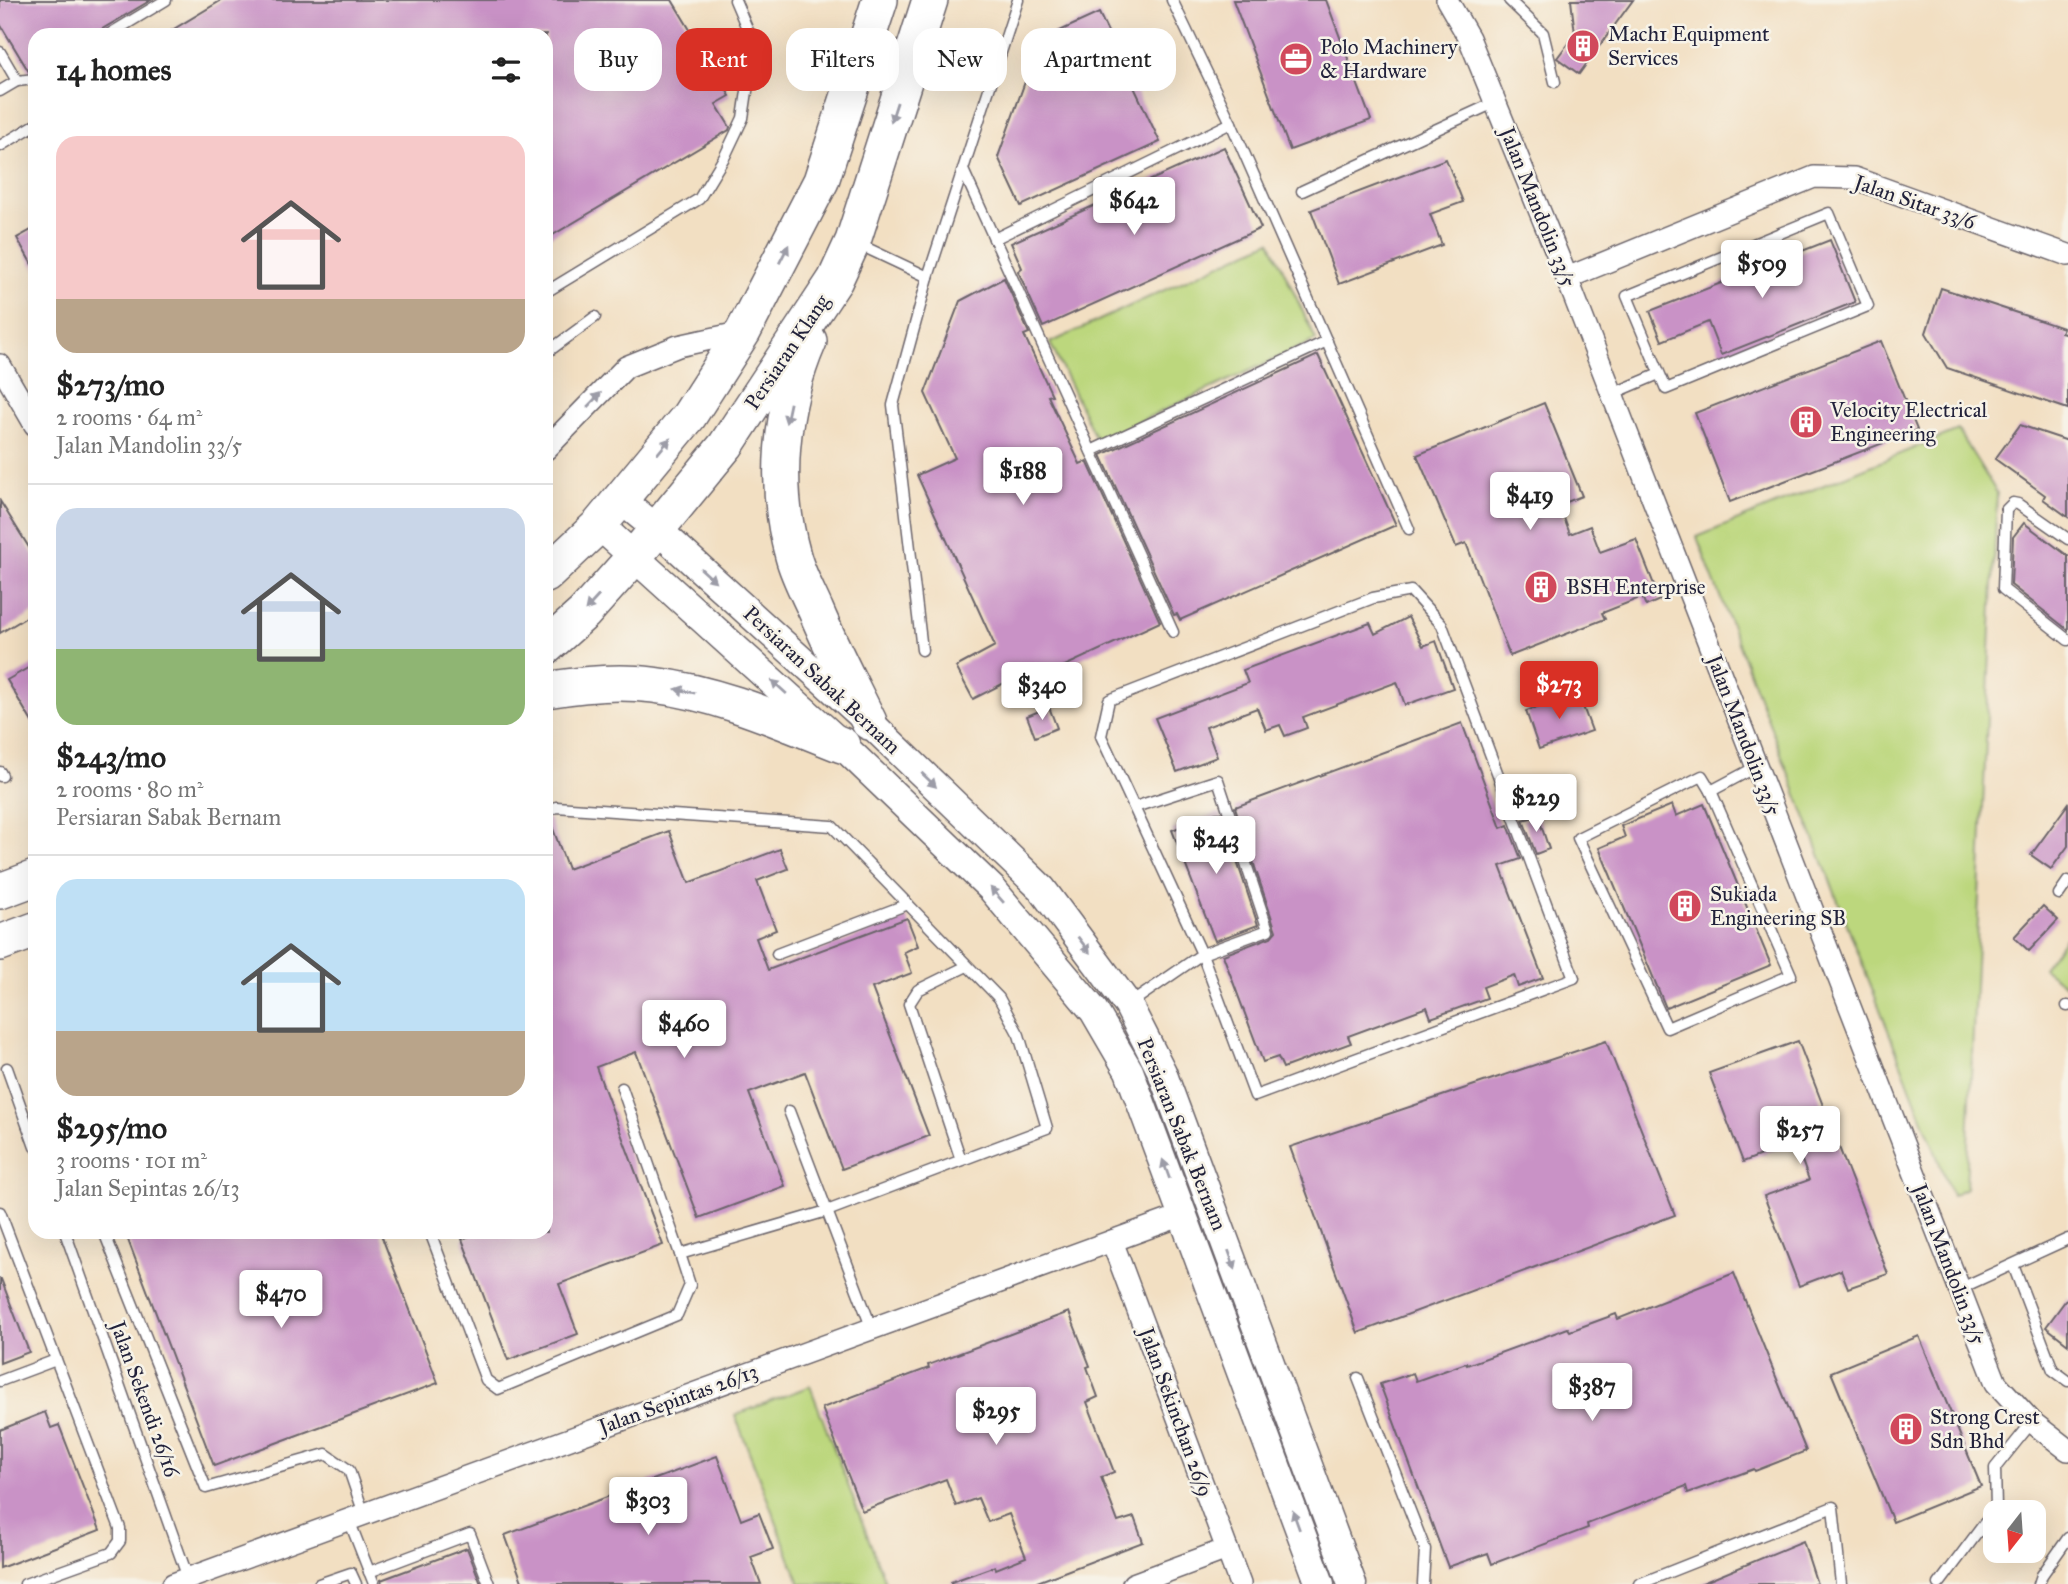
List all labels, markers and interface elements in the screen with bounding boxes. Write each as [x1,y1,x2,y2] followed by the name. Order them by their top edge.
[1608,21,1770,71] place label: Mach1 Equipment Services
[1564,27,1602,65] building icon: Mach1 Equipment Services
[574,28,662,91] chip: Buy
[676,28,772,91] chip: Rent
[786,28,899,91] chip: Filters
[913,28,1007,91] chip: New
[1021,28,1176,91] chip: Apartment
[1320,34,1459,84] place label: Polo Machinery & Hardware
[1277,40,1315,78] office icon: Polo Machinery & Hardware
[487,51,525,89] icon: filters
[56,52,171,88] text: 14 homes
[889,101,899,122] one-way arrow
[1493,122,1582,291] street label: Jalan Mandolin 33/5
[1849,168,1980,235] street label: Jalan Sitar 33/6
[1093,177,1175,237] pin: $642
[228,182,354,308] icon: home
[1109,186,1159,214] text: $642
[1721,240,1803,300] pin: $509
[779,244,790,264] one-way arrow
[1737,249,1787,277] text: $509
[739,289,835,415] street label: Persiaran Klang
[56,367,165,403] text: $273/mo
[585,392,602,409] one-way arrow
[1829,397,1988,447] place label: Velocity Electrical Engineering
[783,402,794,424] one-way arrow
[56,403,202,431] text: 2 rooms · 64 m²
[1787,403,1825,441] building icon: Velocity Electrical Engineering
[56,431,242,459] text: Jalan Mandolin 33/5
[656,438,671,455] one-way arrow
[982,448,1064,507] pin: $188
[999,456,1047,484] text: $188
[1489,472,1571,532] pin: $419
[1506,481,1554,509] text: $419
[228,554,354,680] icon: home
[699,567,716,583] one-way arrow
[1522,568,1560,606] building icon: BSH Enterprise
[1566,574,1706,600] place label: BSH Enterprise
[584,594,600,612] one-way arrow
[738,600,906,760] street label: Persiaran Sabak Bernam
[1701,649,1787,819] street label: Jalan Mandolin 33/5
[1001,662,1083,722] pin: $340
[1518,662,1600,721] pin: $273
[1536,670,1582,698] text: $273
[1017,671,1067,699] text: $340
[770,679,788,695] one-way arrow
[674,685,696,696] one-way arrow
[56,739,166,775] text: $243/mo
[920,771,937,787] one-way arrow
[1495,774,1577,834] pin: $229
[56,775,203,803] text: 2 rooms · 80 m²
[1512,783,1560,811] text: $229
[56,803,281,831] text: Persiaran Sabak Bernam
[1175,816,1257,876] pin: $243
[1192,825,1240,853] text: $243
[1710,881,1846,931] place label: Sukiada Engineering SB
[989,886,1005,904] one-way arrow
[1666,887,1704,925] building icon: Sukiada Engineering SB
[228,925,354,1051] icon: home
[1077,936,1091,955] one-way arrow
[643,1000,725,1060] pin: $460
[658,1009,710,1037] text: $460
[1131,1034,1233,1235] street label: Persiaran Sabak Bernam
[1759,1106,1841,1166] pin: $257
[56,1110,167,1146] text: $295/mo
[1776,1115,1824,1143] text: $257
[56,1146,207,1174] text: 3 rooms · 101 m²
[1160,1158,1171,1179] one-way arrow
[56,1174,240,1202] text: Jalan Sepintas 26/13
[1906,1178,1992,1348] street label: Jalan Mandolin 33/5
[1226,1250,1237,1271] one-way arrow
[240,1270,322,1330] pin: $470
[255,1279,307,1307] text: $470
[104,1315,186,1482] street label: Jalan Sekendi 26/16
[1133,1322,1219,1500] street label: Jalan Sekinchan 26/9
[593,1358,761,1441] street label: Jalan Sepintas 26/13
[1551,1364,1633,1423] pin: $387
[1568,1372,1616,1400] text: $387
[955,1388,1037,1447] pin: $295
[972,1396,1020,1424] text: $295
[1930,1404,2040,1454] place label: Strong Crest Sdn Bhd
[1887,1410,1925,1448] building icon: Strong Crest Sdn Bhd
[607,1478,689,1537] pin: $303
[625,1486,671,1514] text: $303
[1983,1500,2046,1563] north arrow
[1983,1500,2046,1563] map controls
[1290,1509,1301,1530] one-way arrow

